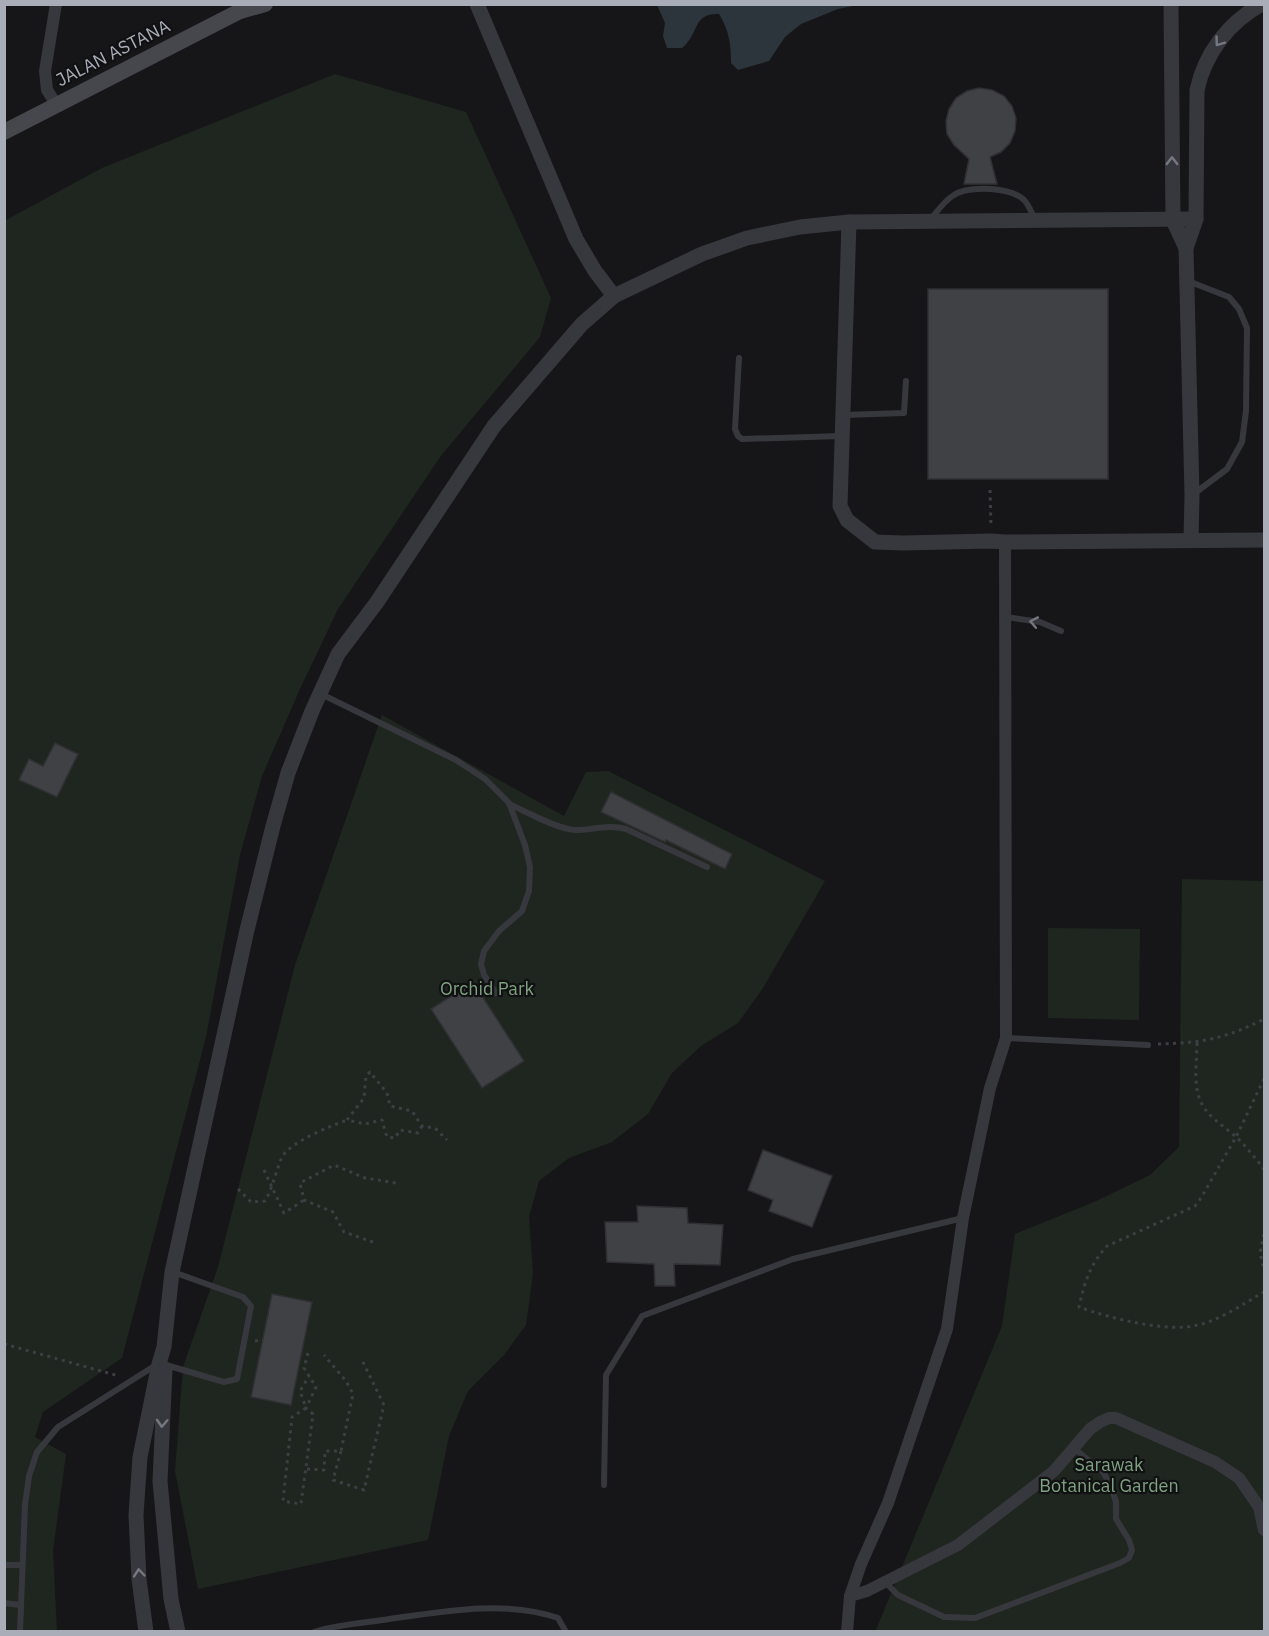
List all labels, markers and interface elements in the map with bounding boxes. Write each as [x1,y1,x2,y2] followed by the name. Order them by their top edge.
[52,14,174,91] street label: JALAN ASTANA
[1215,36,1226,47] one-way arrow
[1166,157,1178,166] one-way arrow
[1030,616,1040,629] one-way arrow
[440,977,535,1000] park label: Orchid Park
[156,1419,169,1428] one-way arrow
[1039,1453,1179,1497] park label: Sarawak Botanical Garden
[133,1569,146,1578] one-way arrow

